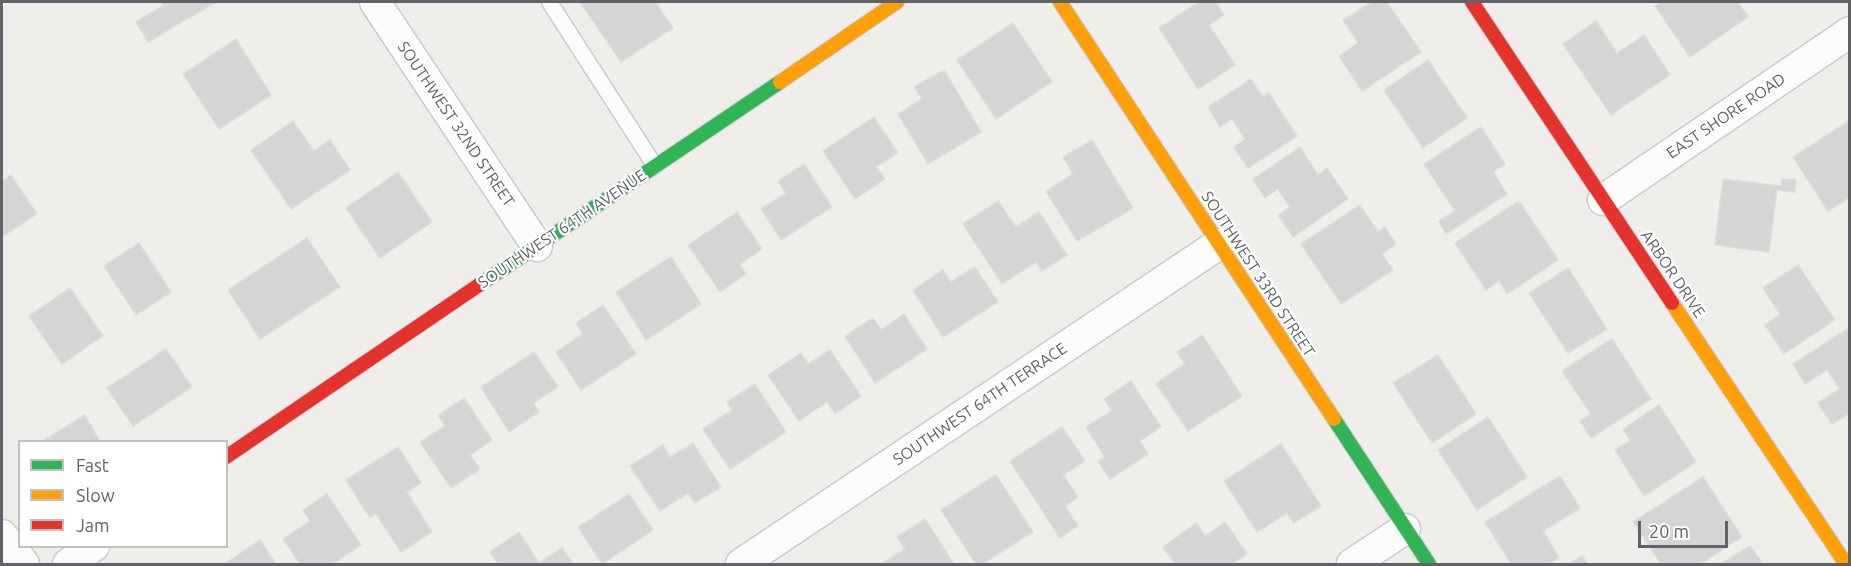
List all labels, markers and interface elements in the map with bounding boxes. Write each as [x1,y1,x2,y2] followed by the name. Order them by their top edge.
[394,38,518,210] street label: SOUTHWEST 32ND STREET
[1663,69,1789,163] street label: EAST SHORE ROAD
[474,166,650,292] street label: SOUTHWEST 64TH AVENUE
[1197,188,1319,360] street label: SOUTHWEST 33RD STREET
[1637,227,1709,321] street label: ARBOR DRIVE
[889,339,1071,469] street label: SOUTHWEST 64TH TERRACE
[18,440,228,548] legend
[76,455,109,475] text: Fast
[76,485,115,505] text: Slow
[1641,509,1731,547] scale bar
[76,515,110,535] text: Jam
[1649,521,1689,541] text: 20 m

